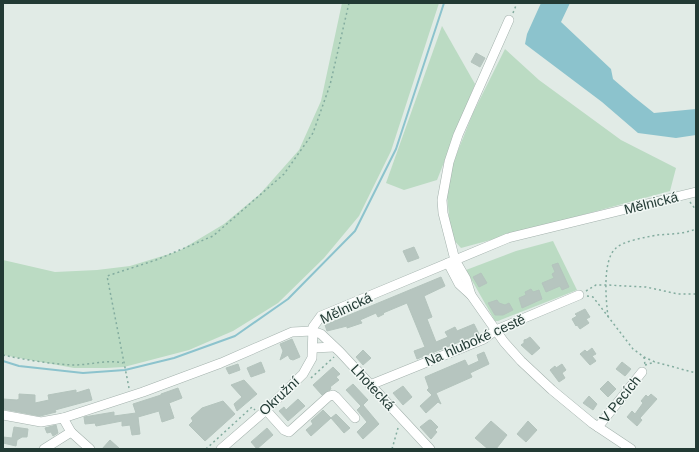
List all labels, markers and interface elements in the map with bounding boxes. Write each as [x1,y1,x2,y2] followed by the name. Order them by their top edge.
[622,189,680,217] street label: Mělnická
[318,289,375,327] street label: Mělnická
[422,311,528,369] street label: Na hluboké cestě
[348,361,398,413] street label: Lhotecká
[596,372,644,426] street label: V Pecích
[256,373,302,419] street label: Okružní

